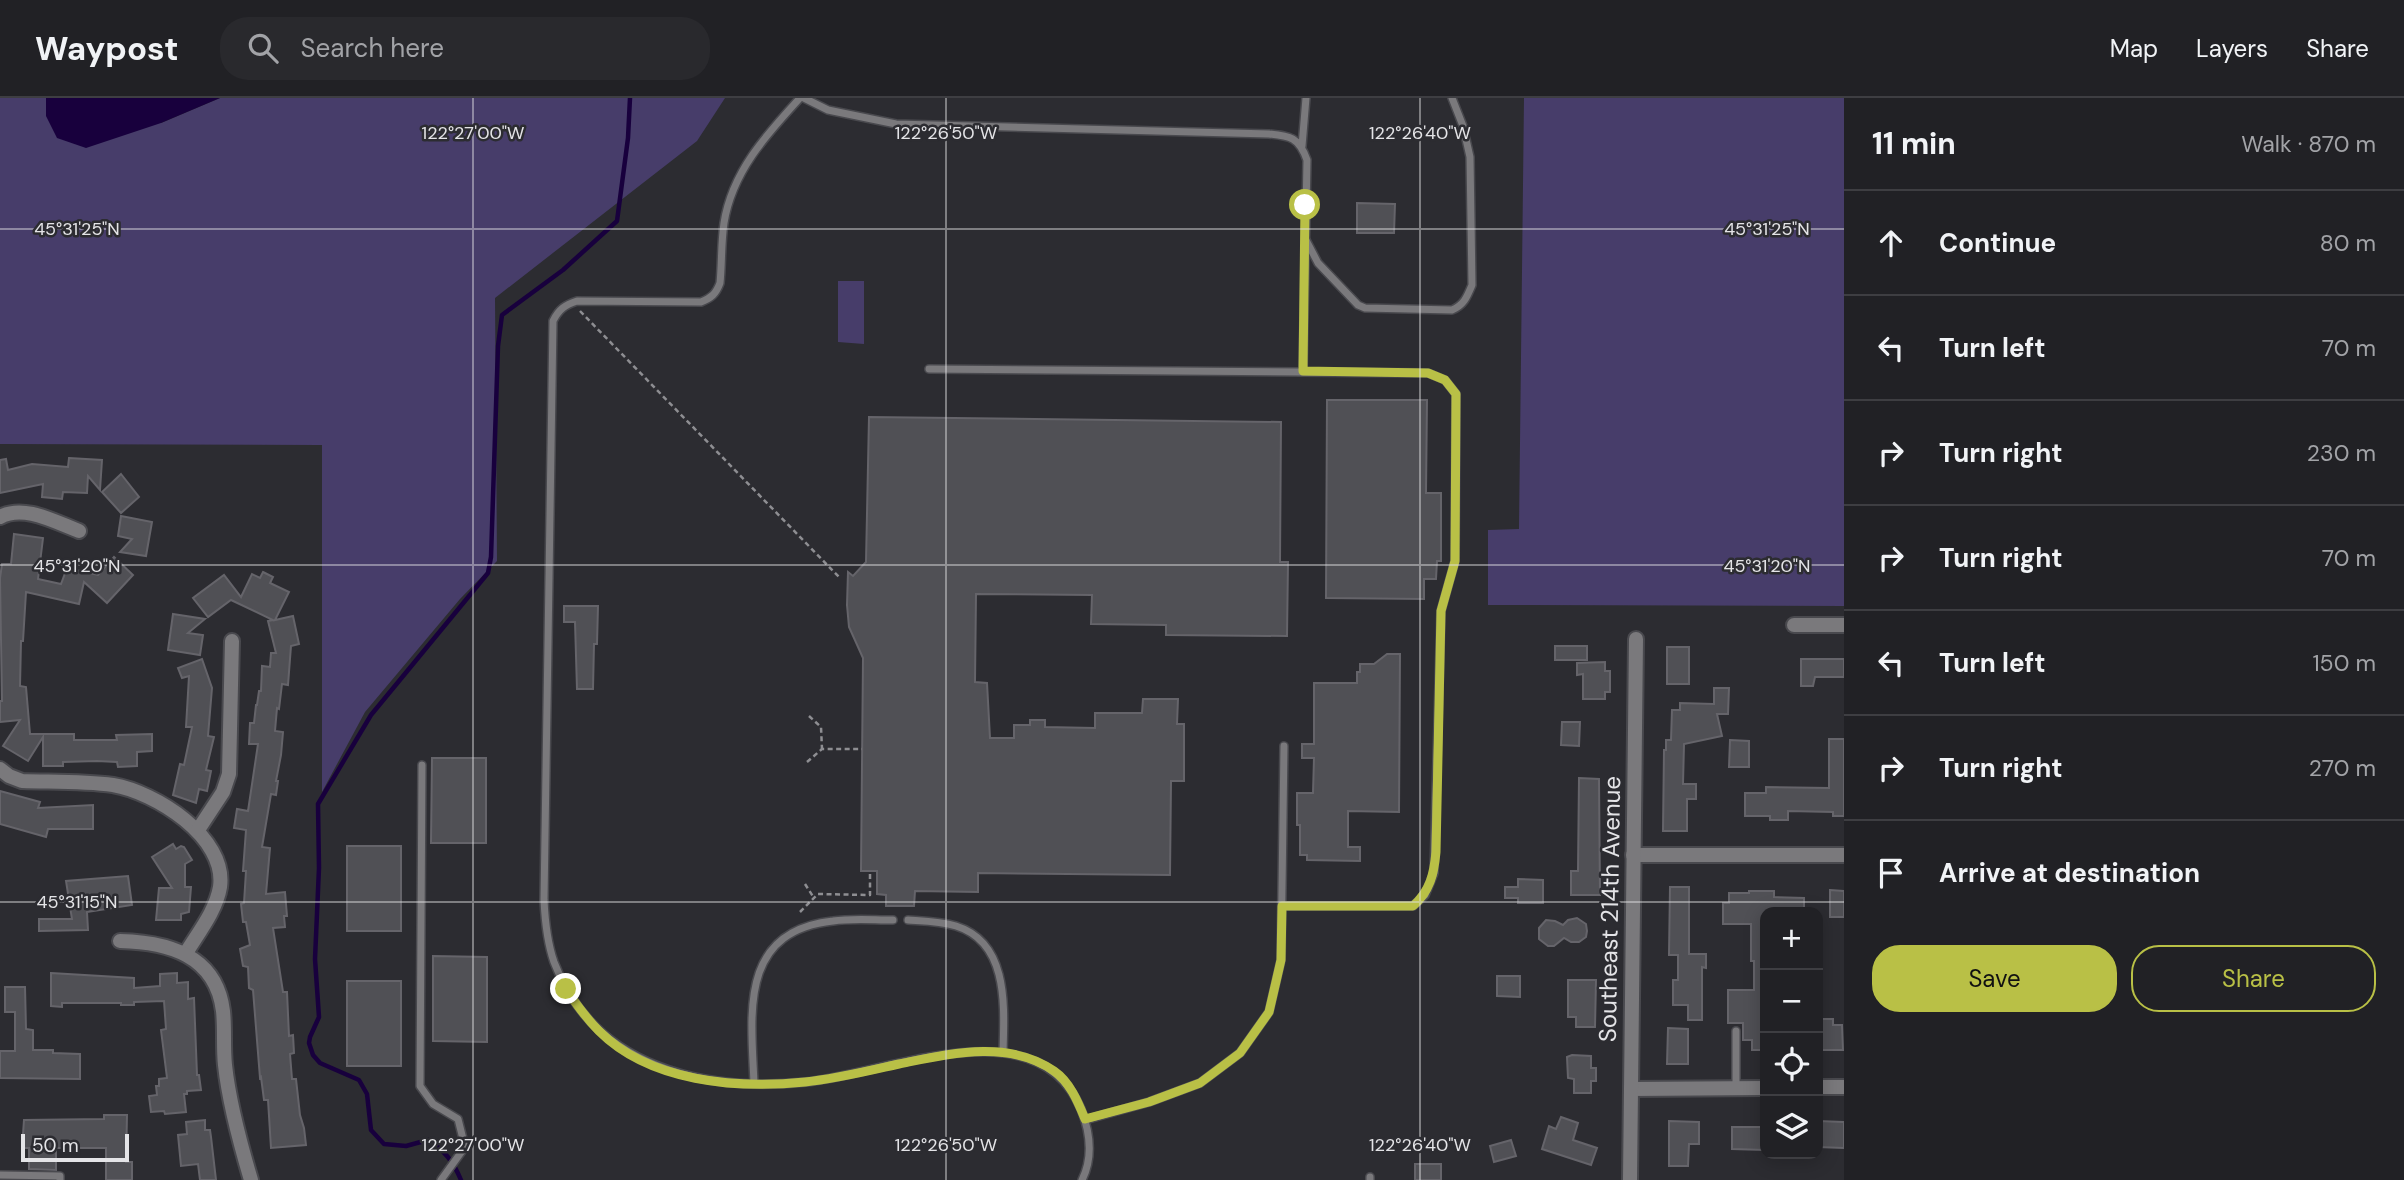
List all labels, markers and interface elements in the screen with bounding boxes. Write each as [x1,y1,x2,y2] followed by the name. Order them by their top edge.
[220,17,710,80] search box
[35,27,178,70] text: Waypost
[244,29,282,67] icon: search
[300,31,444,65] text: Search here
[2110,33,2158,64] text: Map
[2196,33,2268,64] text: Layers
[2306,33,2369,64] text: Share
[422,121,524,145] text: 122°27'00"W
[895,121,997,145] text: 122°26'50"W
[1369,121,1471,145] text: 122°26'40"W
[1872,124,1956,163] text: 11 min
[2241,129,2376,159] text: Walk · 870 m
[1289,189,1320,220] route start
[34,217,120,241] text: 45°31'25"N
[1724,217,1810,241] text: 45°31'25"N
[1872,224,1910,262] icon: ahead
[1939,226,2056,260] text: Continue
[2320,228,2376,258] text: 80 m
[1872,329,1910,367] icon: left
[1939,331,2046,365] text: Turn left
[2322,333,2376,363] text: 70 m
[1872,434,1910,472] icon: right
[1939,436,2063,470] text: Turn right
[2307,438,2376,468] text: 230 m
[1872,539,1910,577] icon: right
[1939,541,2063,575] text: Turn right
[2322,543,2376,573] text: 70 m
[33,554,121,578] text: 45°31'20"N
[1723,554,1811,578] text: 45°31'20"N
[1872,644,1910,682] icon: left
[1939,646,2046,680] text: Turn left
[2312,648,2376,678] text: 150 m
[1872,749,1910,787] icon: right
[1939,751,2063,785] text: Turn right
[2309,753,2376,783] text: 270 m
[1592,776,1627,1042] street label: Southeast 214th Avenue
[1872,854,1910,892] icon: arrive
[1939,856,2200,890] text: Arrive at destination
[37,890,117,914] text: 45°31'15"N
[1760,907,1823,1159] map controls
[1760,907,1823,970] button: +
[1872,945,2117,1012] button: Save
[2131,945,2376,1012] button: Share
[1760,970,1823,1033] button: −
[550,973,581,1004] route end
[1760,1033,1823,1096] button: locate
[1760,1096,1823,1159] button: layers
[21,1131,130,1163] scale bar
[32,1133,79,1158] text: 50 m
[422,1133,524,1157] text: 122°27'00"W
[895,1133,997,1157] text: 122°26'50"W
[1369,1133,1471,1157] text: 122°26'40"W

